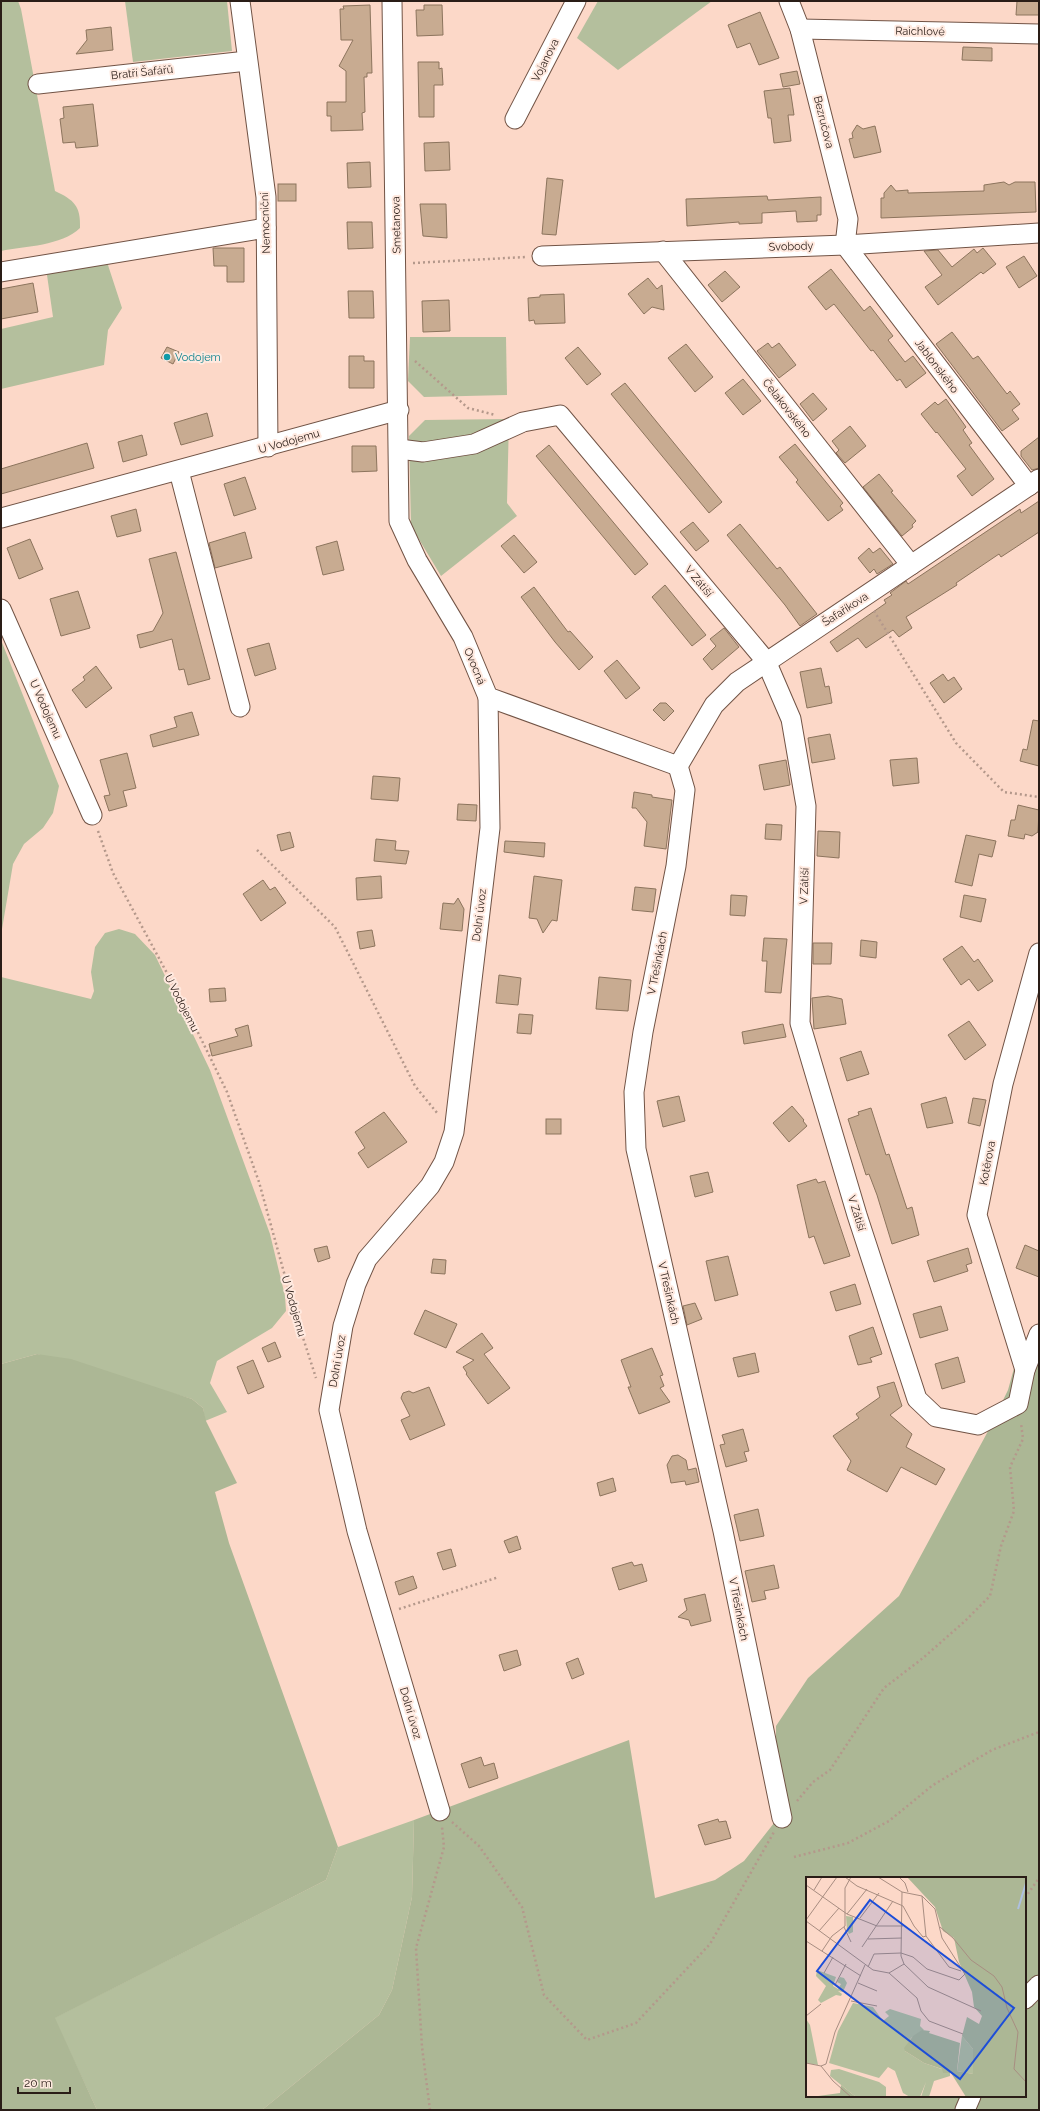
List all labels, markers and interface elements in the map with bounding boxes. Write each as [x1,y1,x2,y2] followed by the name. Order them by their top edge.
[895,25,945,38] street label: Raichlové
[529,37,562,84] street label: Vojanova
[110,62,174,82] street label: Bratří Šafářů
[811,95,836,150] street label: Bezručova
[258,192,273,254] street label: Nemocniční
[390,196,403,254] street label: Smetanova
[768,239,814,254] street label: Svobody
[912,337,961,396] street label: Jablonského
[175,351,221,364] place label: Vodojem
[162,352,172,362] marker: Vodojem
[760,376,815,441] street label: Čelakovského
[257,427,321,456] street label: U Vodojemu
[682,563,716,600] street label: V Zátiší
[819,589,871,629] street label: Šafaříkova
[461,646,488,687] street label: Ovocná
[27,678,64,741] street label: U Vodojemu
[797,867,812,905] street label: V Zátiší
[470,887,489,942] street label: Dolní úvoz
[645,930,670,996] street label: V Třešinkách
[161,972,202,1034] street label: U Vodojemu
[977,1140,998,1186] street label: Kotěrova
[845,1194,868,1233] street label: V Zátiší
[655,1260,682,1326] street label: V Třešinkách
[279,1274,308,1338] street label: U Vodojemu
[326,1333,349,1388] street label: Dolní úvoz
[726,1576,751,1642] street label: V Třešinkách
[397,1686,424,1741] street label: Dolní úvoz
[806,1877,1026,2097] inset map
[18,2069,70,2095] scale bar
[24,2076,52,2090] text: 20 m

